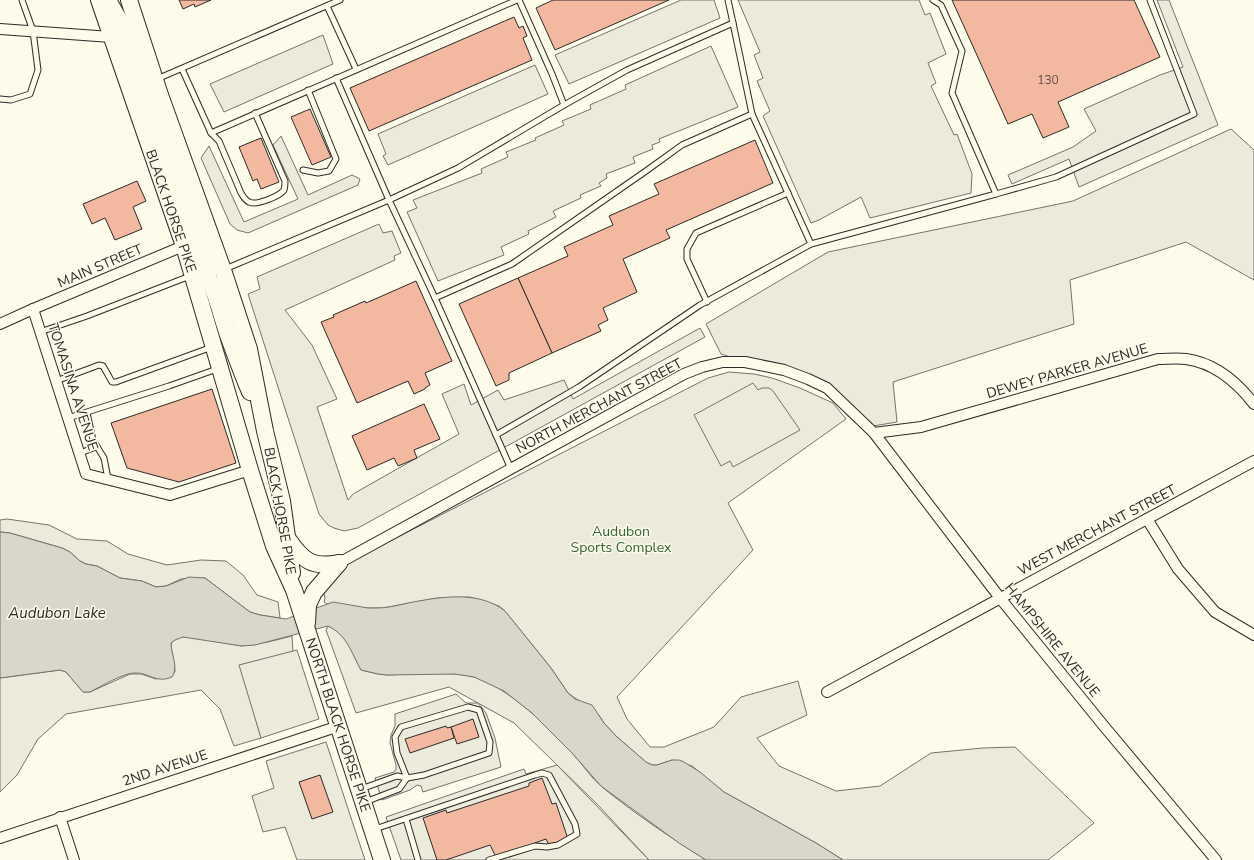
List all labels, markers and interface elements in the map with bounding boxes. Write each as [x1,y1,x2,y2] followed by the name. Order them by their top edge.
[1037,72,1059,88] house number: 130
[141,147,201,275] street label: BLACK HORSE PIKE
[55,239,146,292] street label: MAIN STREET
[43,321,103,453] street label: TOMASINA AVENUE
[984,339,1150,403] street label: DEWEY PARKER AVENUE
[513,354,686,458] street label: NORTH MERCHANT STREET
[259,446,301,576] street label: BLACK HORSE PIKE
[1015,480,1180,580] street label: WEST MERCHANT STREET
[571,522,672,557] park label: Audubon Sports Complex
[1000,579,1104,701] street label: HAMPSHIRE AVENUE
[7,603,106,623] water label: Audubon Lake
[301,636,375,814] street label: NORTH BLACK HORSE PIKE
[120,745,210,791] street label: 2ND AVENUE

